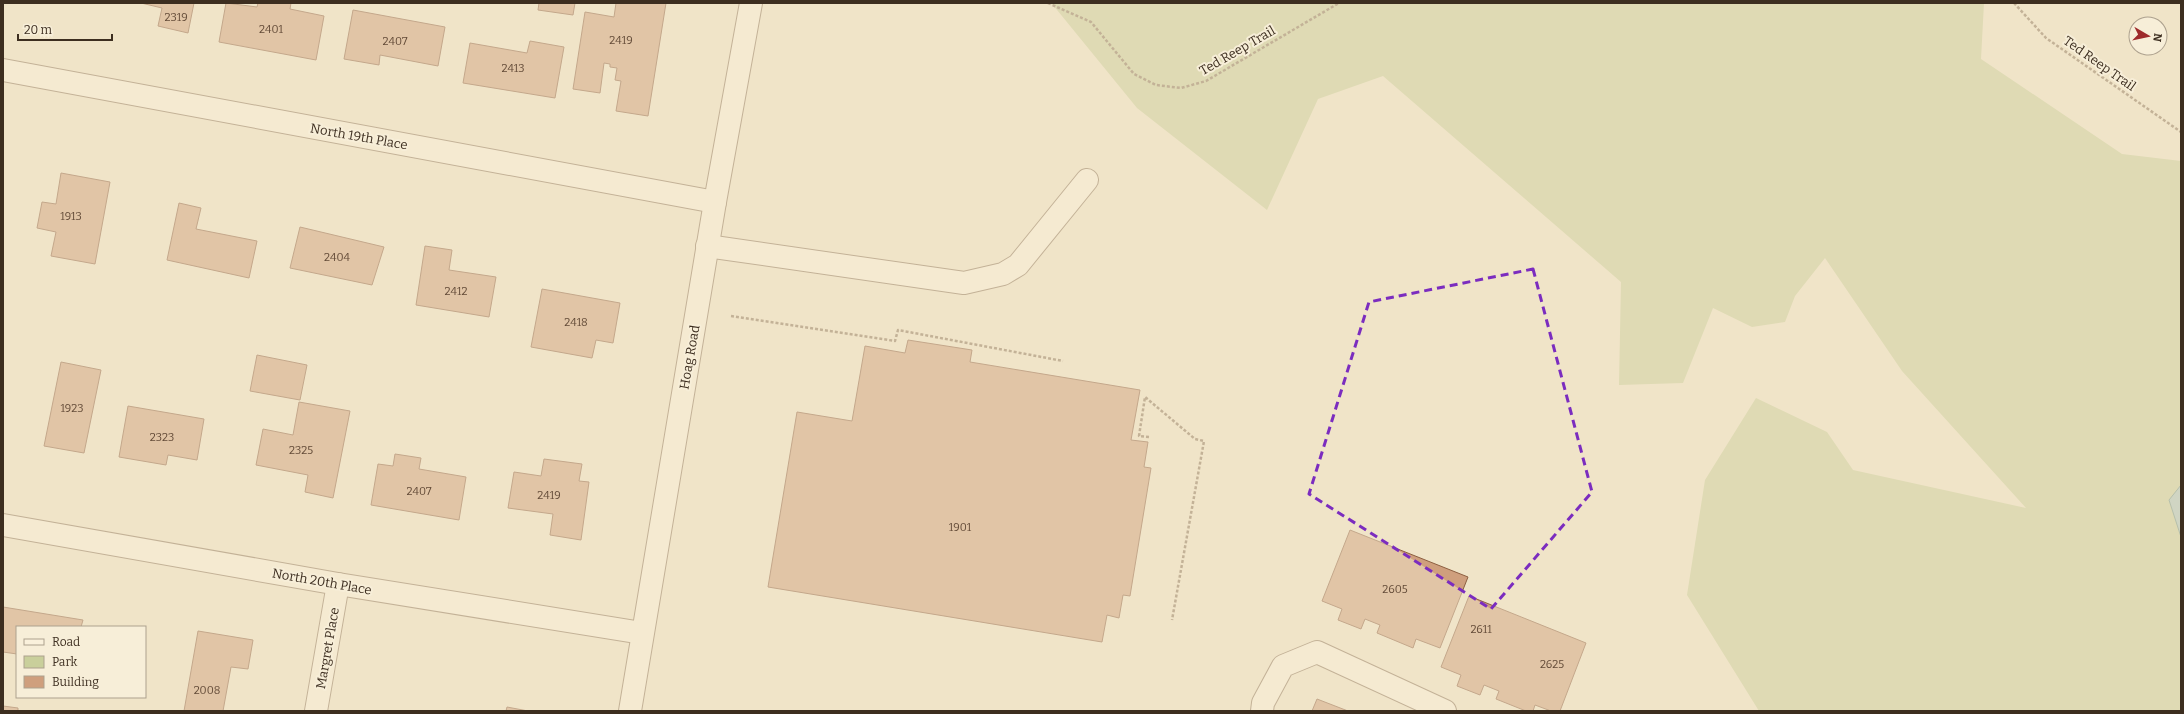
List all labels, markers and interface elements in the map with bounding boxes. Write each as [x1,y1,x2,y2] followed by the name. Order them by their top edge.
[164,11,188,24] house number: 2319
[18,16,112,42] scale bar
[2128,16,2168,56] north arrow
[24,23,53,37] text: 20 m
[259,23,283,36] house number: 2401
[1197,23,1278,78] street label: Ted Reep Trail
[2150,32,2164,43] text: N
[2061,33,2139,94] street label: Ted Reep Trail
[609,34,633,47] house number: 2419
[383,35,408,48] house number: 2407
[501,62,525,75] house number: 2413
[309,121,409,152] street label: North 19th Place
[60,210,82,223] house number: 1913
[324,251,351,264] house number: 2404
[445,285,467,298] house number: 2412
[564,316,588,329] house number: 2418
[676,323,703,390] street label: Hoag Road
[60,402,84,415] house number: 1923
[150,431,174,444] house number: 2323
[289,444,313,457] house number: 2325
[407,485,432,498] house number: 2407
[537,489,561,502] house number: 2419
[949,521,972,534] house number: 1901
[271,565,373,598] street label: North 20th Place
[1382,583,1408,596] house number: 2605
[313,606,342,690] street label: Margret Place
[1470,623,1492,636] house number: 2611
[16,626,146,698] legend
[52,635,80,649] text: Road
[52,655,78,669] text: Park
[1540,658,1564,671] house number: 2625
[52,675,99,689] text: Building
[194,684,220,697] house number: 2008

